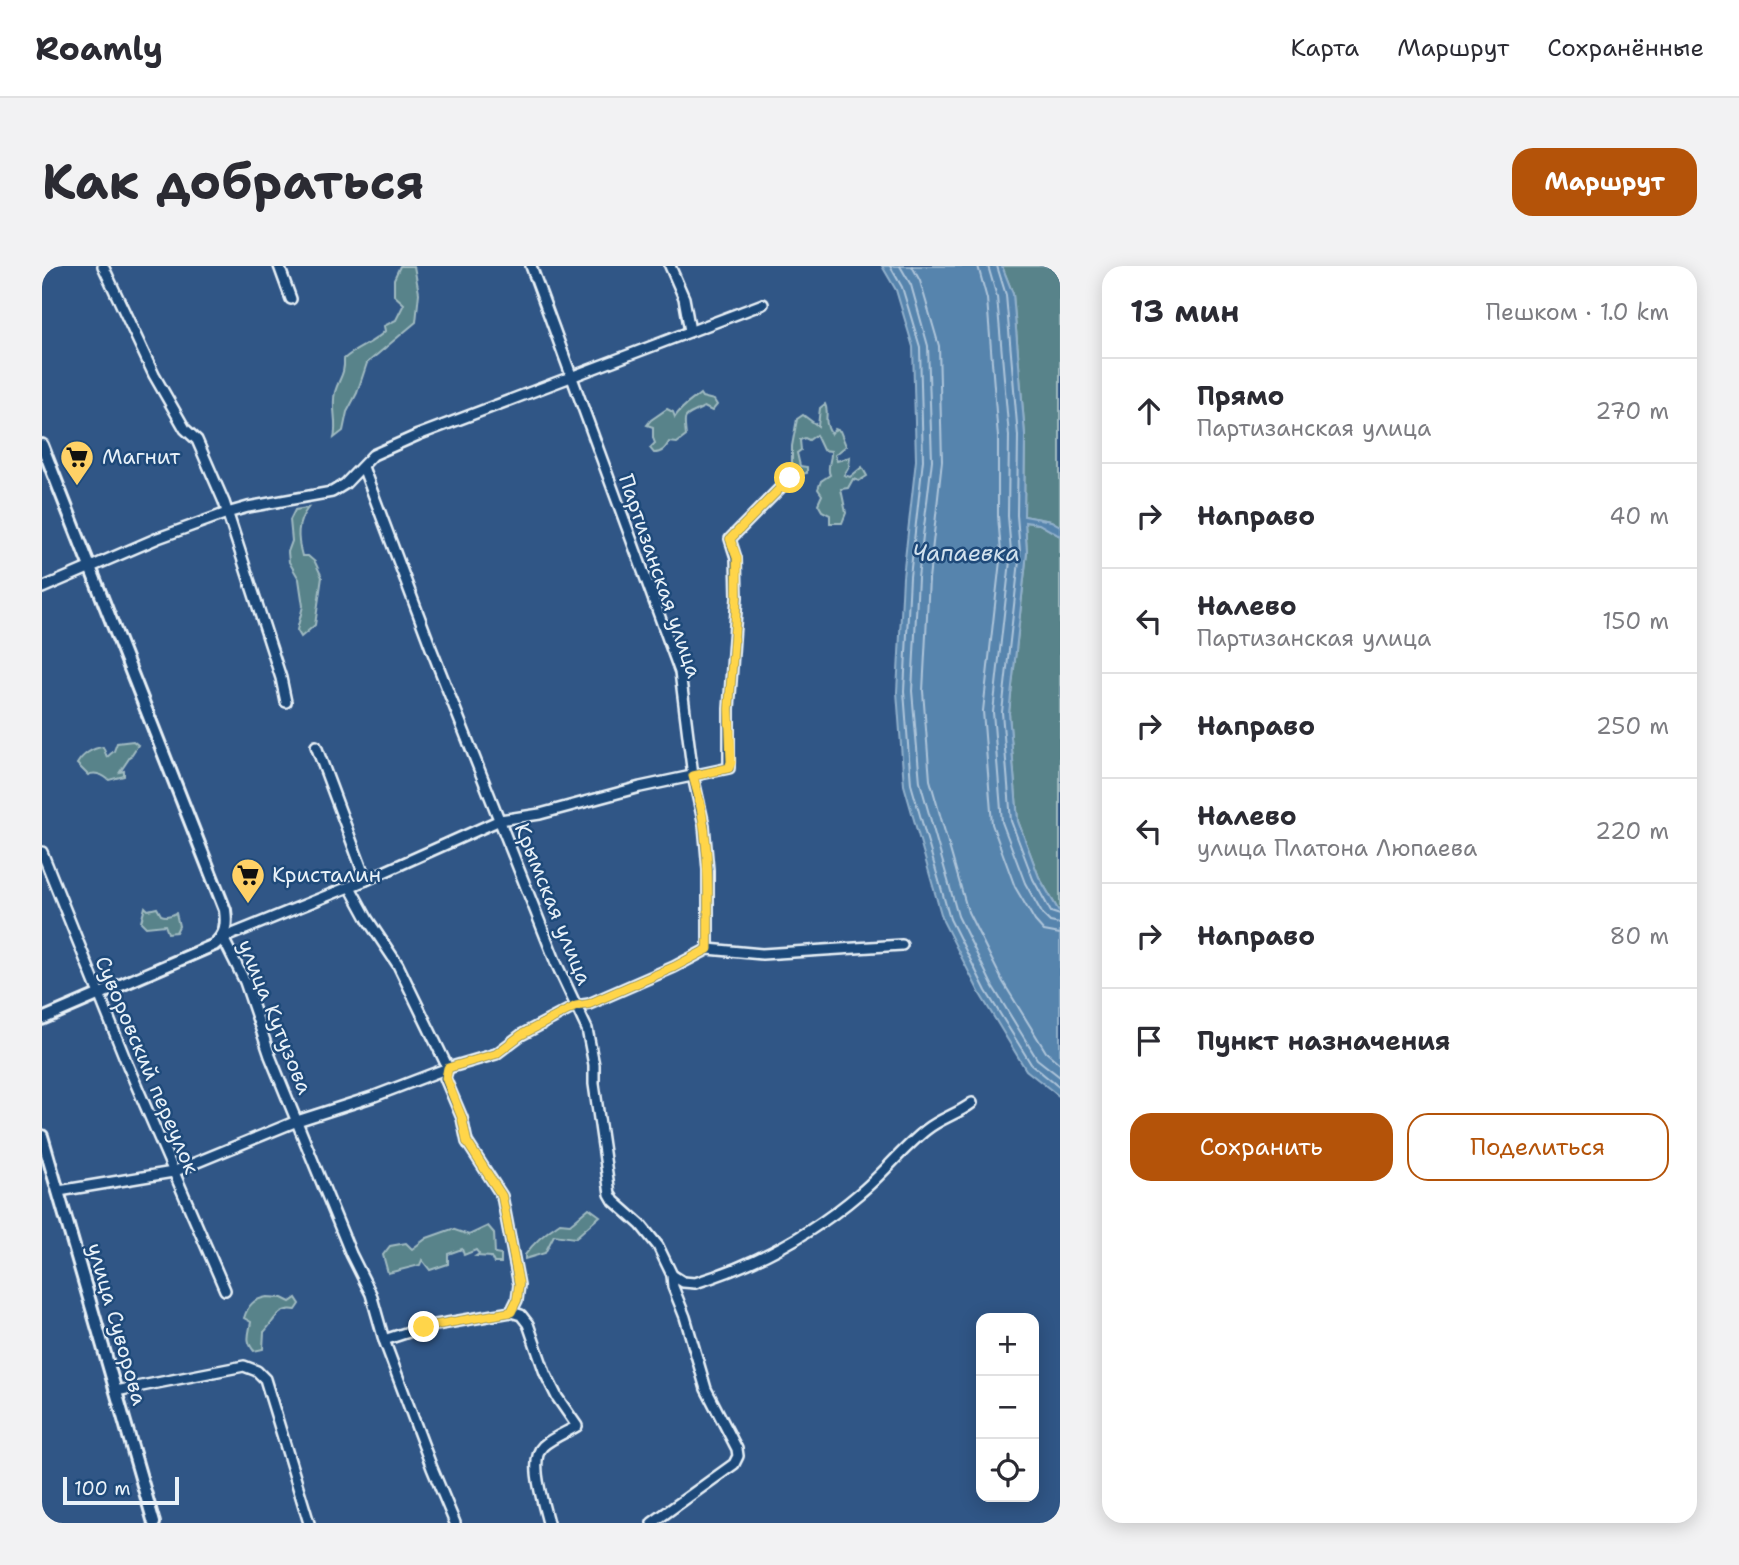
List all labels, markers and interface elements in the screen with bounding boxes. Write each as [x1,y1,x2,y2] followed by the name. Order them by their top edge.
[35,26,163,71] text: Roamly
[1291,32,1359,64] text: Карта
[1397,32,1509,64] text: Маршрут
[1547,32,1704,64] text: Сохранённые
[1512,148,1697,216] button: Маршрут
[42,149,424,215] text: Как добраться
[1130,291,1239,332] text: 13 мин
[1486,297,1669,327] text: Пешком · 1.0 km
[1197,378,1285,413] text: Прямо
[1130,392,1168,430] icon: ahead
[1595,396,1669,426] text: 270 m
[1197,413,1431,443] text: Партизанская улица
[58,438,96,487] supermarket icon: Магнит
[102,443,181,471] place label: Магнит
[774,462,805,493] route start
[612,470,708,682] street label: Партизанская улица
[1130,497,1168,535] icon: right
[1197,498,1315,533] text: Направо
[1609,501,1669,531] text: 40 m
[912,538,1020,568] water label: Чапаевка
[1197,588,1297,623] text: Налево
[1130,602,1168,640] icon: left
[1602,606,1669,636] text: 150 m
[1197,623,1431,653] text: Партизанская улица
[1130,707,1168,745] icon: right
[1197,708,1315,743] text: Направо
[1596,711,1669,741] text: 250 m
[1197,798,1297,833] text: Налево
[1130,812,1168,850] icon: left
[1595,816,1669,846] text: 220 m
[508,819,598,989] street label: Крымская улица
[1197,833,1477,863] text: улица Платона Люпаева
[229,856,267,905] supermarket icon: Кристалин
[272,861,381,889] place label: Кристалин
[1130,917,1168,955] icon: right
[1197,918,1315,953] text: Направо
[1610,921,1669,951] text: 80 m
[231,935,319,1099] street label: улица Кутузова
[88,952,206,1178] street label: Суворовский переулок
[1130,1022,1168,1060] icon: arrive
[1197,1023,1450,1058] text: Пункт назначения
[1130,1113,1393,1181] button: Сохранить
[1407,1113,1669,1181] button: Поделиться
[80,1240,154,1408] street label: улица Суворова
[408,1311,439,1342] route end
[976,1313,1039,1502] map controls
[976,1313,1039,1376] button: +
[976,1376,1039,1439] button: −
[976,1439,1039,1502] button: locate
[63,1474,178,1506] scale bar
[74,1476,131,1501] text: 100 m

